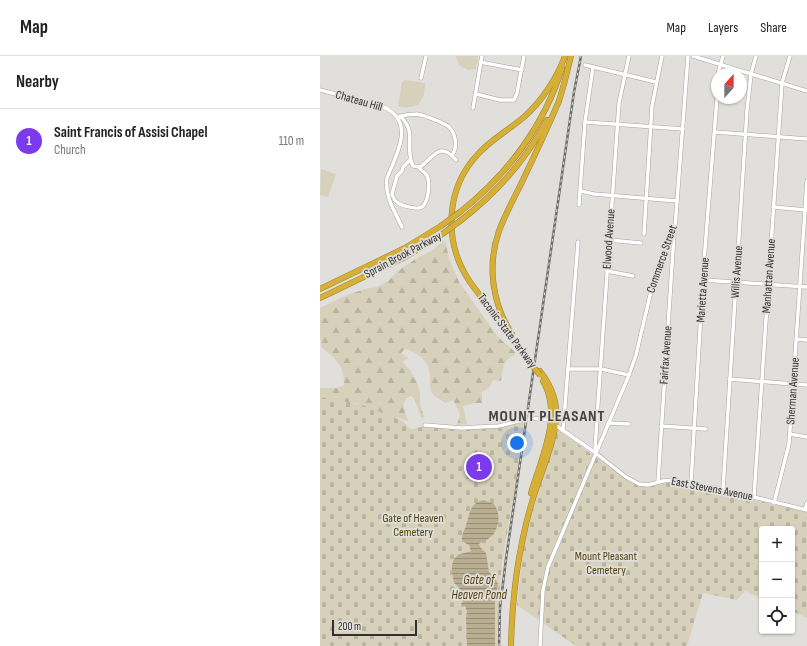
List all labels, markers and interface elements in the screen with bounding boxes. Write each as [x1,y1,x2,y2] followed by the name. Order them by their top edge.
[20,16,48,39] text: Map
[666,19,686,36] text: Map
[708,19,738,36] text: Layers
[760,19,787,36] text: Share
[711,68,747,104] north arrow
[16,72,59,92] text: Nearby
[334,87,384,115] street label: Chateau Hill
[54,123,208,142] text: Saint Francis of Assisi Chapel
[26,133,32,149] text: 1
[279,133,304,149] text: 110 m
[54,142,86,158] text: Church
[599,208,619,269] street label: Elwood Avenue
[643,223,681,295] street label: Commerce Street
[362,228,445,282] street label: Sprain Brook Parkway
[759,238,779,314] street label: Manhattan Avenue
[728,245,746,299] street label: Willis Avenue
[693,257,713,323] street label: Marietta Avenue
[474,291,540,372] street label: Taconic State Parkway
[656,325,676,385] street label: Fairfax Avenue
[783,357,803,425] street label: Sherman Avenue
[488,407,606,426] district label: MOUNT PLEASANT
[507,433,527,453] your location
[466,452,492,482] pin: 1
[670,474,754,504] street label: East Stevens Avenue
[382,511,444,540] park label: Gate of Heaven Cemetery
[759,526,795,634] map controls
[759,526,795,562] button: +
[575,549,638,578] park label: Mount Pleasant Cemetery
[759,562,795,598] button: −
[451,572,507,603] water label: Gate of Heaven Pond
[759,598,795,634] button: locate
[332,618,417,637] scale bar
[338,620,361,633] text: 200 m

